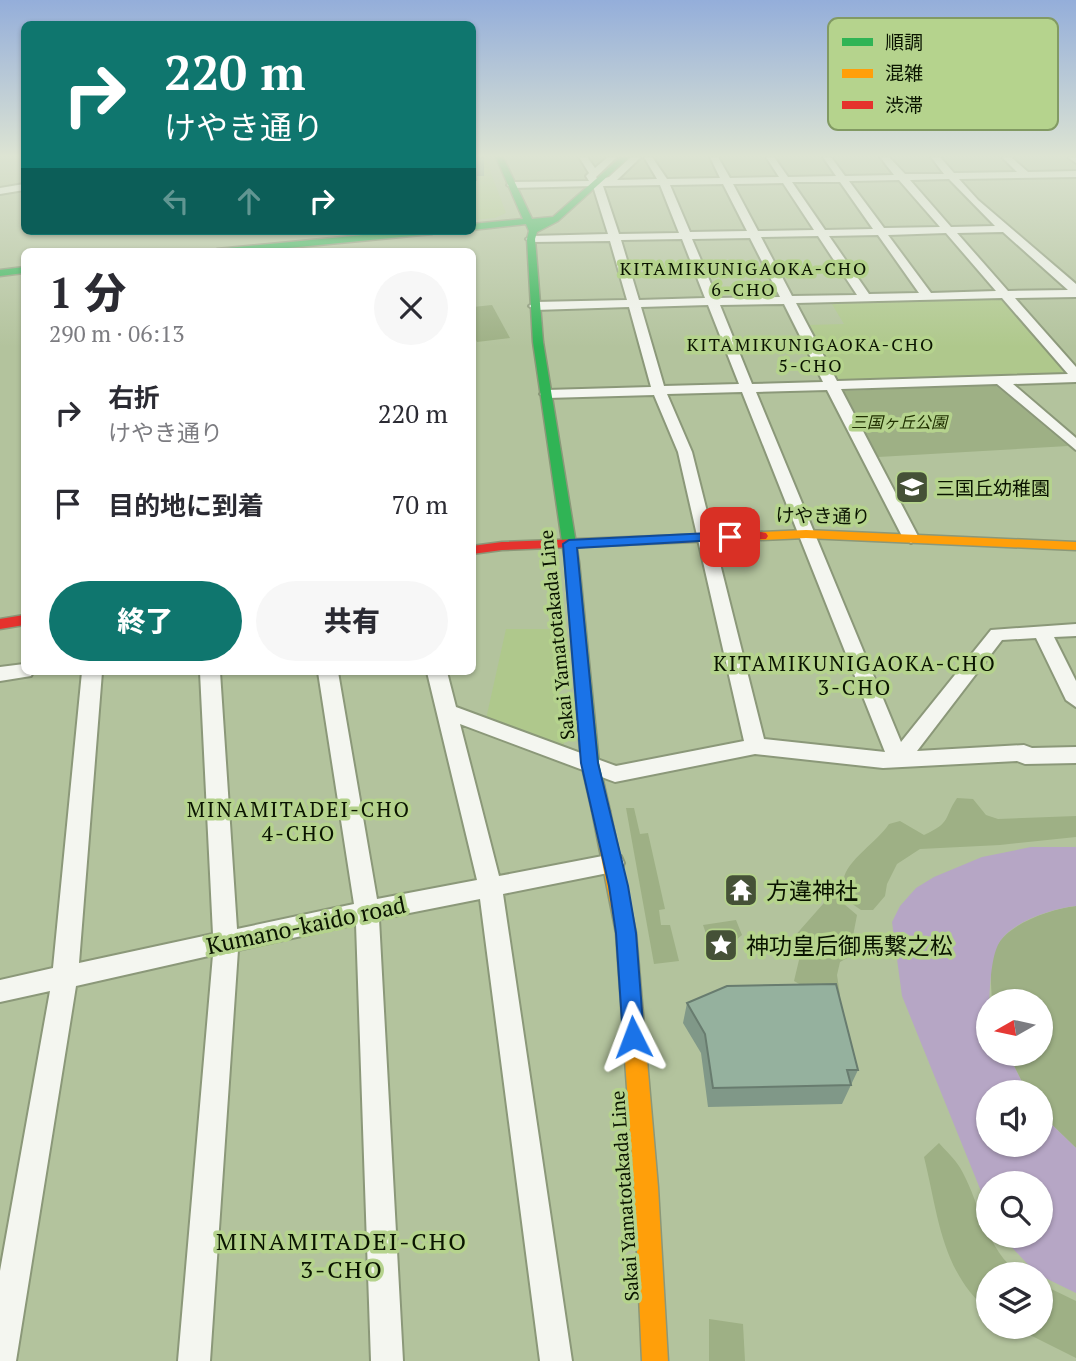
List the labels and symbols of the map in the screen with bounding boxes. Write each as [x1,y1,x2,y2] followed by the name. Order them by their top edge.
[828,18,1058,130] legend
[885,29,923,54] text: 順調
[885,60,923,85] text: 混雑
[885,92,923,117] text: 渋滞
[620,256,868,301] district label: KITAMIKUNIGAOKA-CHO 6-CHO
[687,332,935,377] district label: KITAMIKUNIGAOKA-CHO 5-CHO
[851,411,949,433] park label: 三国ヶ丘公園
[893,468,931,506] school or university icon: 三国丘幼稚園
[936,475,1050,500] place label: 三国丘幼稚園
[775,502,871,528] street label: けやき通り
[700,507,760,567] pin
[533,529,579,741] street label: Sakai Yamatotakada Line
[713,649,997,701] district label: KITAMIKUNIGAOKA-CHO 3-CHO
[187,795,411,847] district label: MINAMITADEI-CHO 4-CHO
[722,871,760,909] temple icon: 方違神社
[766,875,858,906] place label: 方違神社
[203,889,409,961] street label: Kumano-kaido road
[702,926,740,964] place icon: 神功皇后御馬繋之松
[746,930,953,961] place label: 神功皇后御馬繋之松
[976,989,1054,1066] north arrow
[596,1000,670,1074] position arrow
[604,1090,644,1302] street label: Sakai Yamatotakada Line
[216,1225,468,1285] district label: MINAMITADEI-CHO 3-CHO

